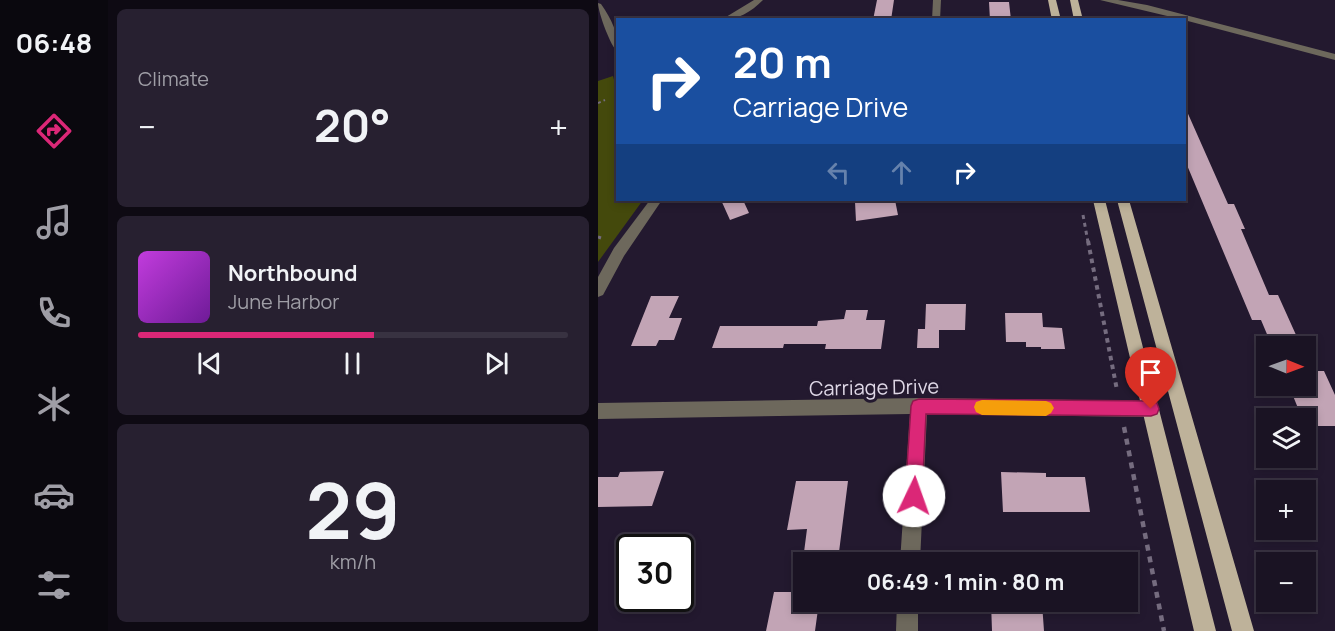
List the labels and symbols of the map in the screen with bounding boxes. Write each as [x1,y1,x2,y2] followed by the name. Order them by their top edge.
[1256,336,1316,396] north arrow
[1125,347,1176,409] pin
[809,372,939,402] street label: Carriage Drive
[882,464,946,528] position arrow
[616,534,694,612] speed limit sign: 30

